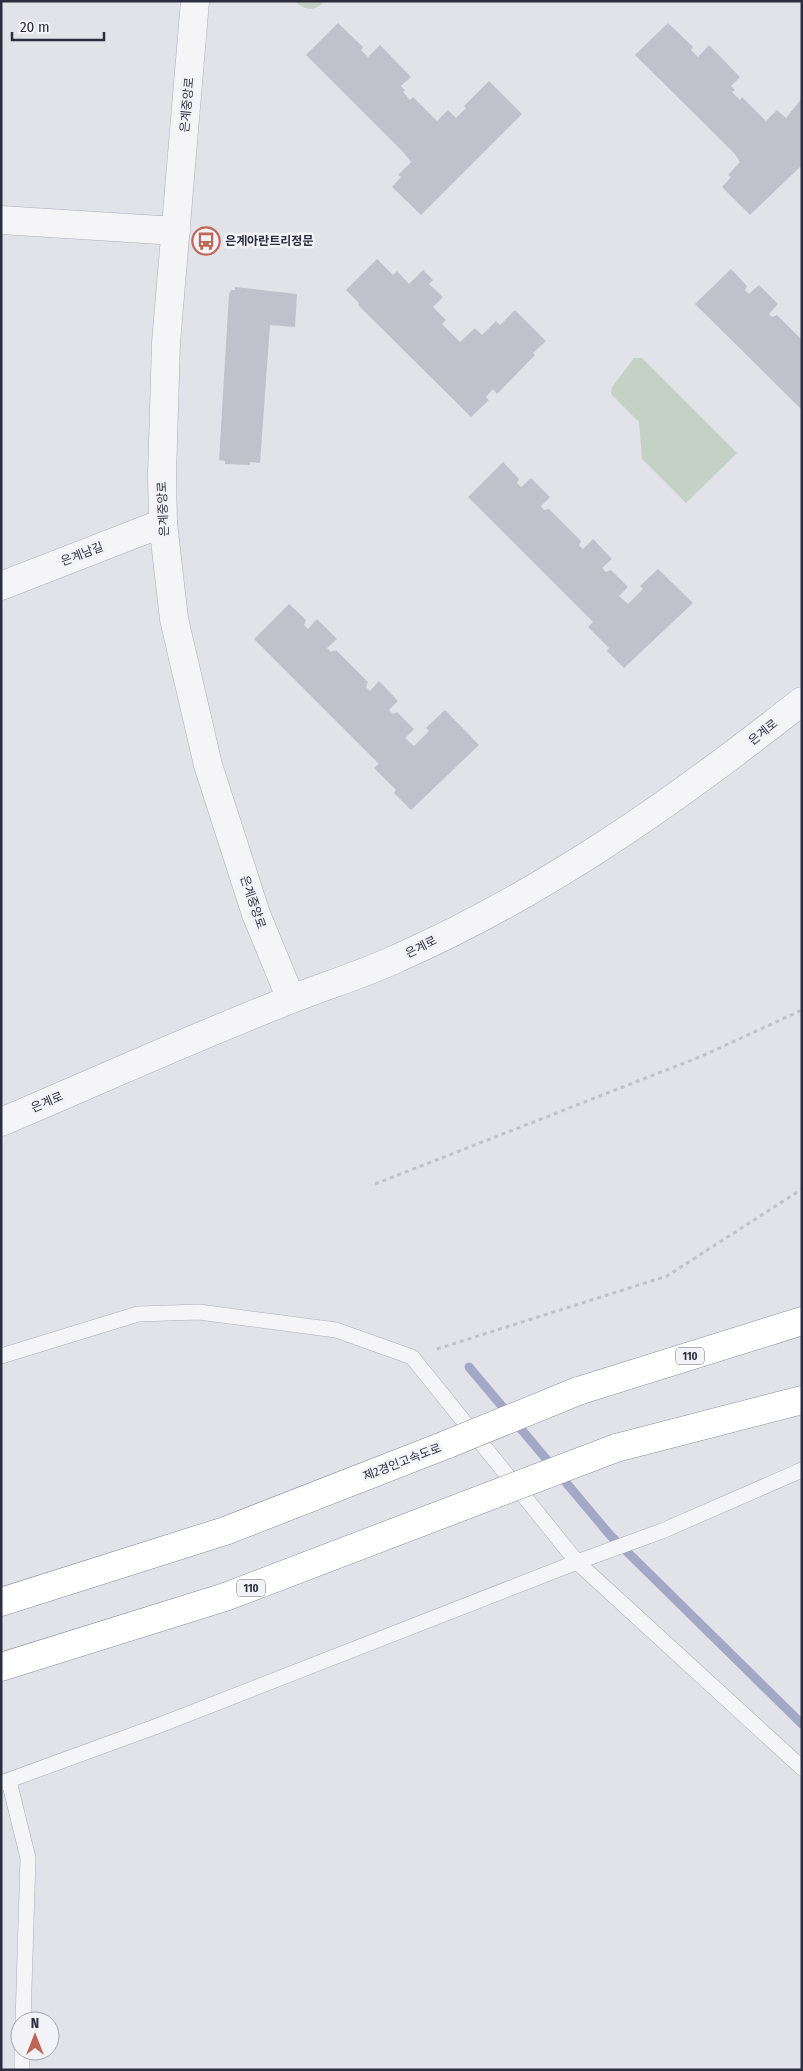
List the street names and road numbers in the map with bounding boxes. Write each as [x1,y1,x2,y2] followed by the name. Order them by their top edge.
[178,77,196,133] street label: 은계중앙로
[155,481,171,537] street label: 은계중앙로
[59,540,105,568] street label: 은계남길
[746,716,780,748] street label: 은계로
[237,874,269,930] street label: 은계중앙로
[403,933,439,961] street label: 은계로
[29,1089,65,1115] street label: 은계로
[676,1348,704,1364] road number: 110
[361,1441,443,1483] street label: 제2경인고속도로
[237,1580,265,1596] road number: 110

